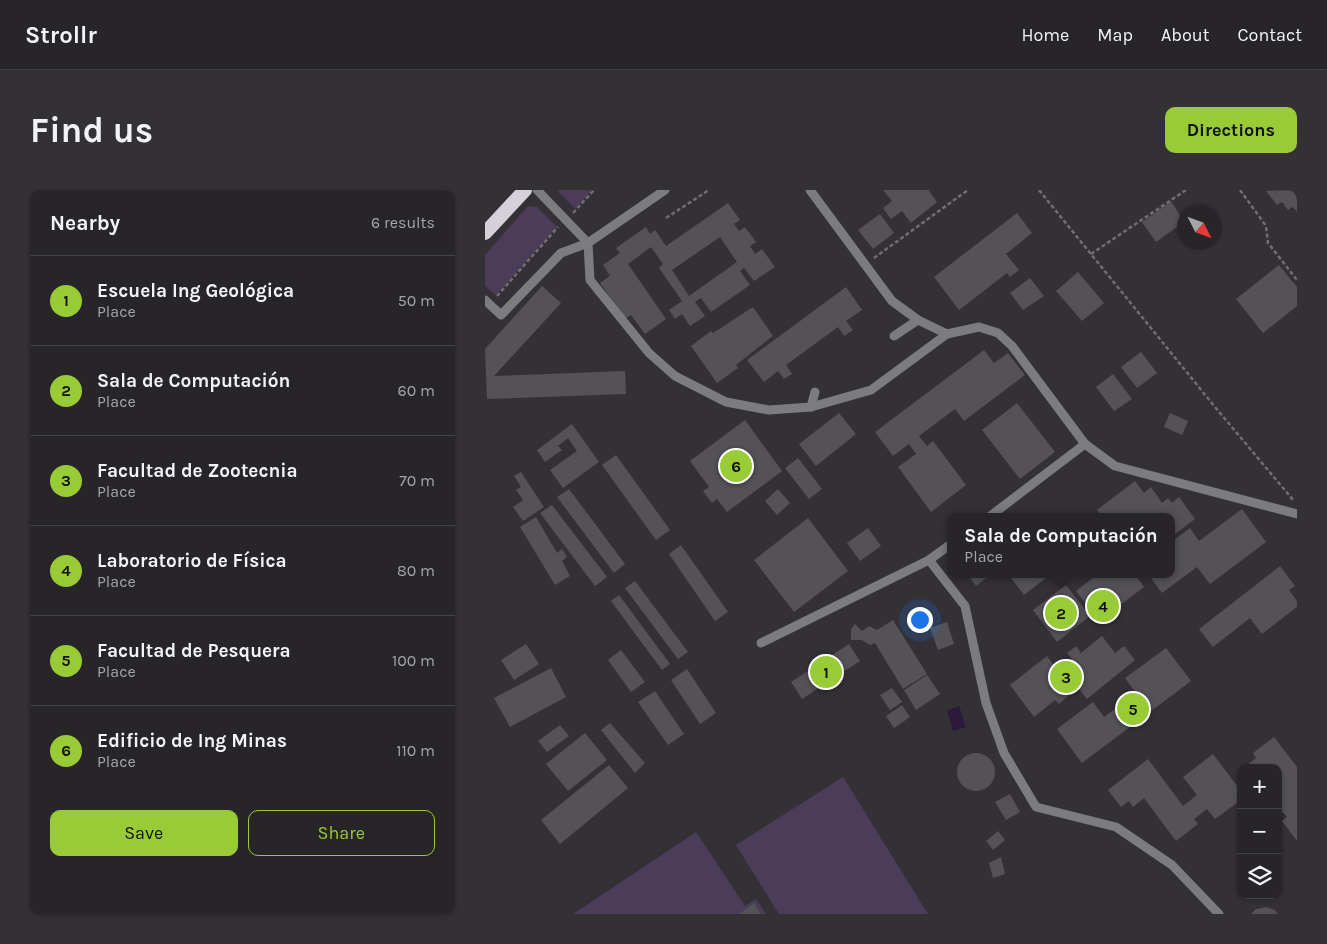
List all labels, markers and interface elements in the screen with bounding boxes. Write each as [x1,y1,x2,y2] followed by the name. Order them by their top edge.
[25,21,97,49] text: Strollr
[1021,24,1069,46] text: Home
[1097,24,1133,46] text: Map
[1161,24,1210,46] text: About
[1238,24,1302,46] text: Contact
[1165,107,1297,153] button: Directions
[30,110,153,151] text: Find us
[1177,205,1222,250] north arrow
[50,211,120,235] text: Nearby
[371,213,435,232] text: 6 results
[97,280,294,302] text: Escuela Ing Geológica
[63,291,69,310] text: 1
[398,291,435,310] text: 50 m
[97,302,136,321] text: Place
[97,370,290,392] text: Sala de Computación
[61,381,71,400] text: 2
[398,381,435,400] text: 60 m
[97,392,136,411] text: Place
[720,447,752,485] pin: 6
[97,460,298,482] text: Facultad de Zootecnia
[61,471,71,490] text: 3
[399,471,435,490] text: 70 m
[97,482,136,501] text: Place
[947,513,1175,578] popup
[964,525,1158,547] text: Sala de Computación
[964,547,1003,566] text: Place
[97,550,287,572] text: Laboratorio de Física
[61,561,71,580] text: 4
[397,561,435,580] text: 80 m
[97,572,136,591] text: Place
[1087,587,1119,625] pin: 4
[1045,594,1077,632] pin: 2
[907,607,933,633] your location
[97,640,291,662] text: Facultad de Pesquera
[61,651,71,670] text: 5
[392,651,435,670] text: 100 m
[810,653,842,691] pin: 1
[1050,658,1082,696] pin: 3
[97,662,136,681] text: Place
[1117,690,1149,728] pin: 5
[97,730,287,752] text: Edificio de Ing Minas
[61,741,71,760] text: 6
[396,741,435,760] text: 110 m
[97,752,136,771] text: Place
[1237,764,1282,899] map controls
[1237,764,1282,809] button: +
[1237,809,1282,854] button: −
[50,810,238,856] button: Save
[248,810,435,856] button: Share
[1237,854,1282,899] button: layers

